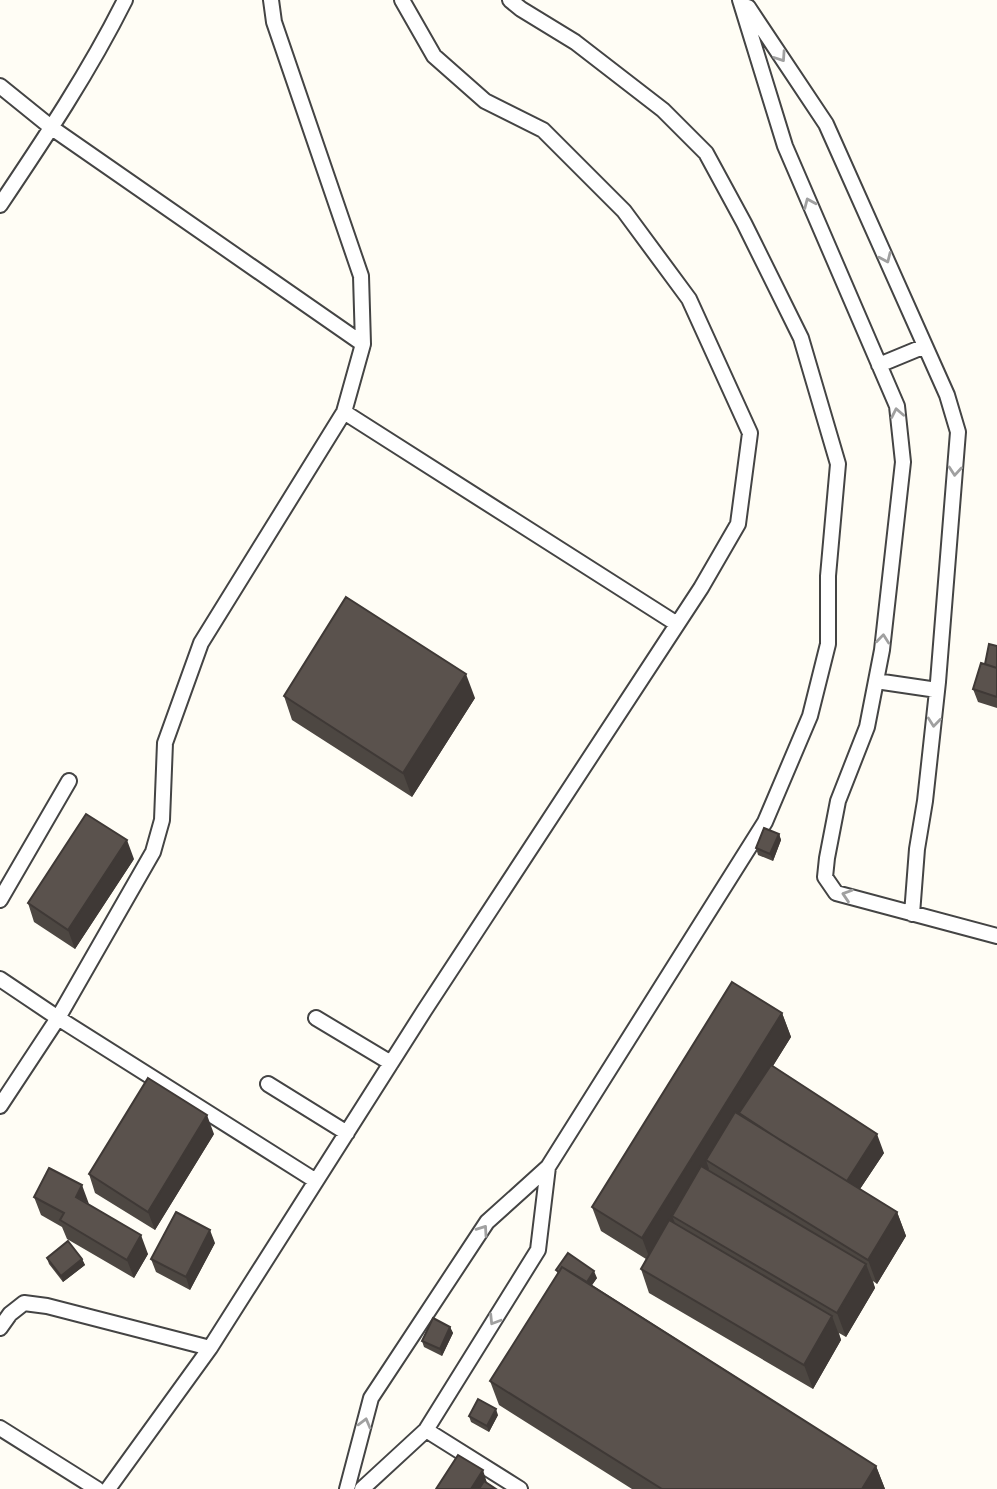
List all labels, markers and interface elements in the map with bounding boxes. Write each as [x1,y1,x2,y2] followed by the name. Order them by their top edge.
[773,49,785,62] one-way arrow
[803,198,817,210] one-way arrow
[878,251,892,263] one-way arrow
[890,407,905,419] one-way arrow
[948,465,963,476] one-way arrow
[876,633,891,644] one-way arrow
[927,717,942,728] one-way arrow
[841,889,853,904] one-way arrow
[475,1225,487,1238] one-way arrow
[490,1312,503,1325] one-way arrow
[356,1417,371,1429] one-way arrow

